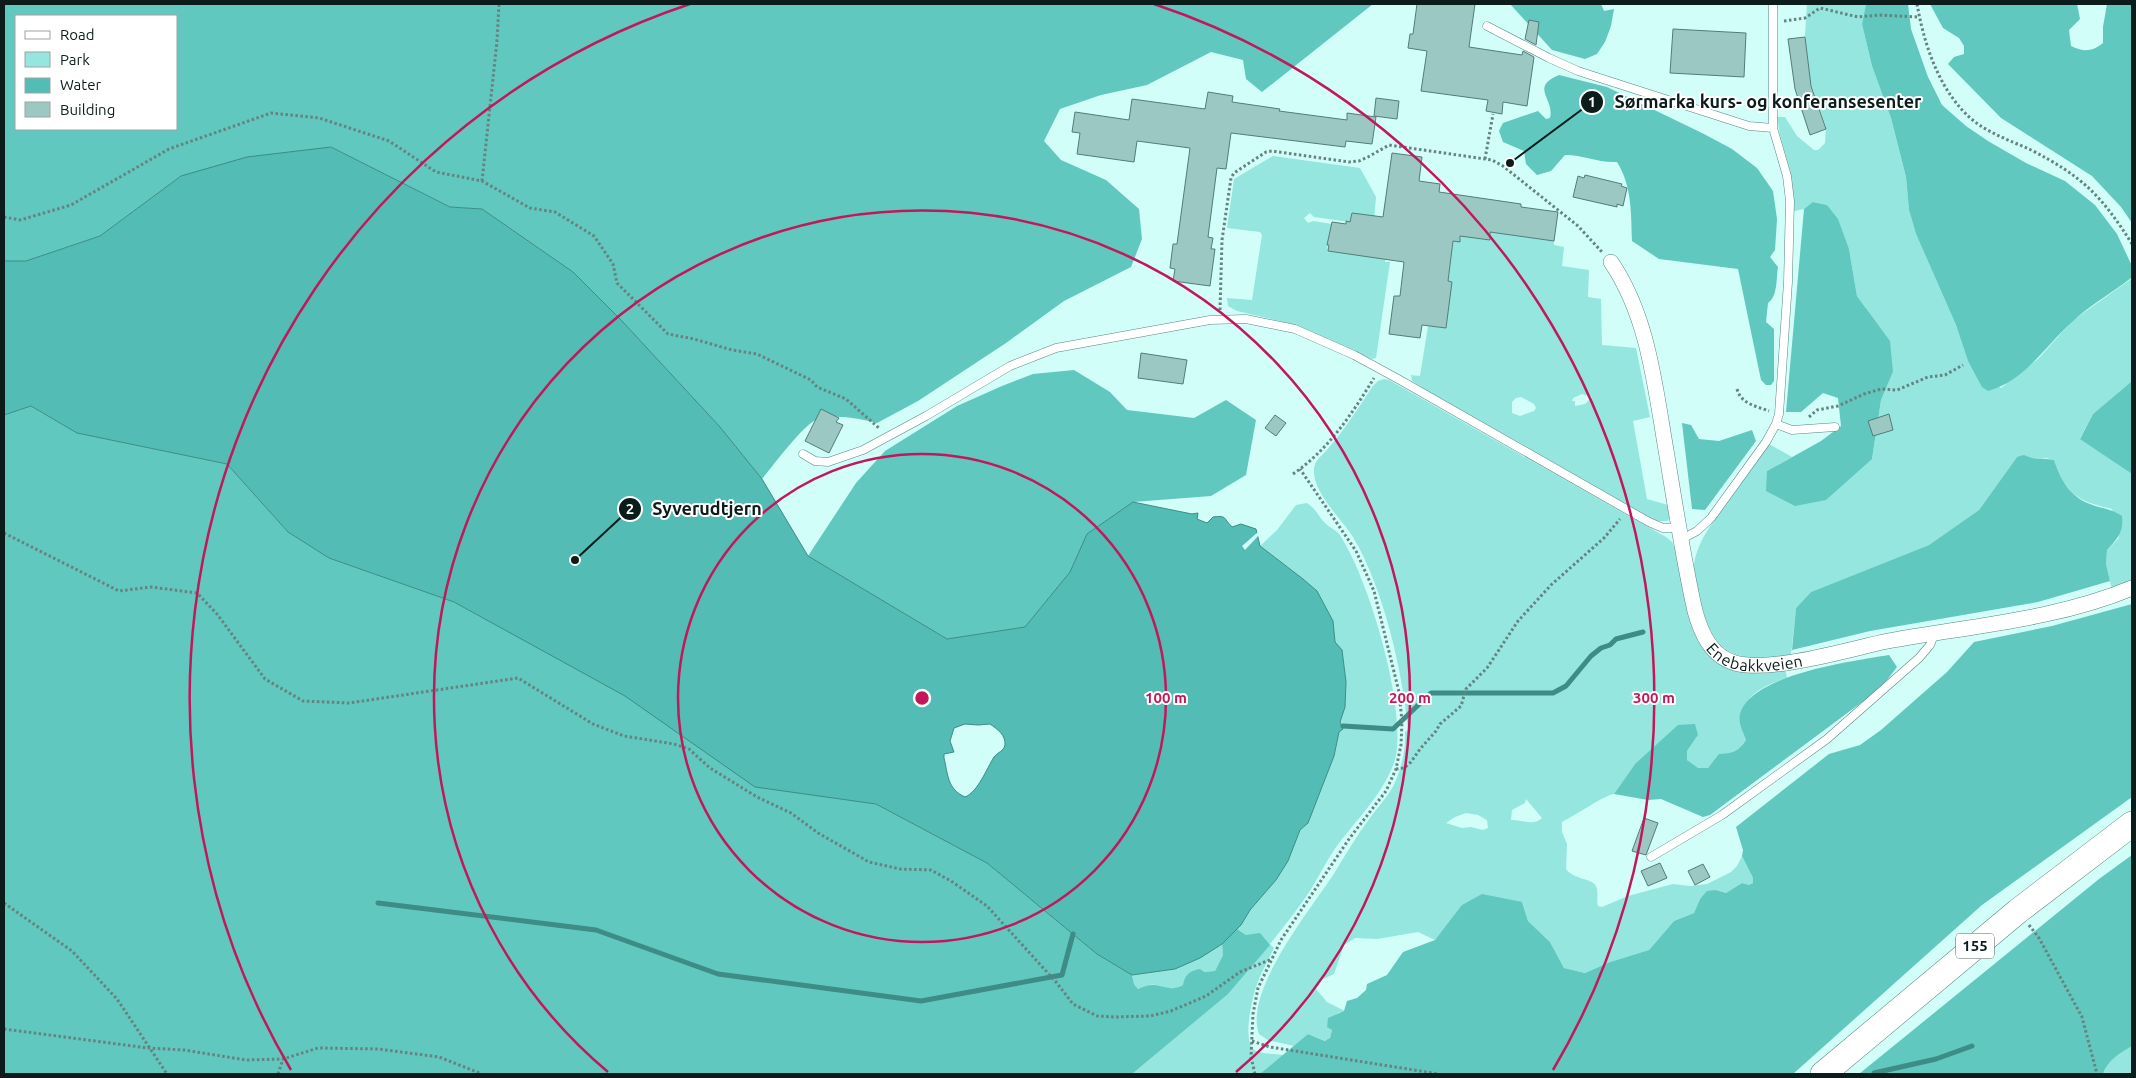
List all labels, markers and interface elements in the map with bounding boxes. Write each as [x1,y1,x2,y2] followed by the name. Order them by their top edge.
[15,15,178,130] legend
[60,26,95,43] text: Road
[60,51,90,68] text: Park
[60,76,101,93] text: Water
[1580,86,1932,119] callout: Sørmarka kurs- og konferansesenter
[1614,91,1922,111] text: Sørmarka kurs- og konferansesenter
[1588,93,1596,110] text: 1
[60,101,115,118] text: Building
[618,492,772,525] callout: Syverudtjern
[652,498,762,518] text: Syverudtjern
[626,500,634,517] text: 2
[1703,639,1804,674] street label: Enebakkveien
[913,689,931,707] centre of rings
[1145,689,1187,706] text: 100 m
[1389,689,1431,706] text: 200 m
[1633,689,1675,706] text: 300 m
[1956,934,1994,958] road number: 155

